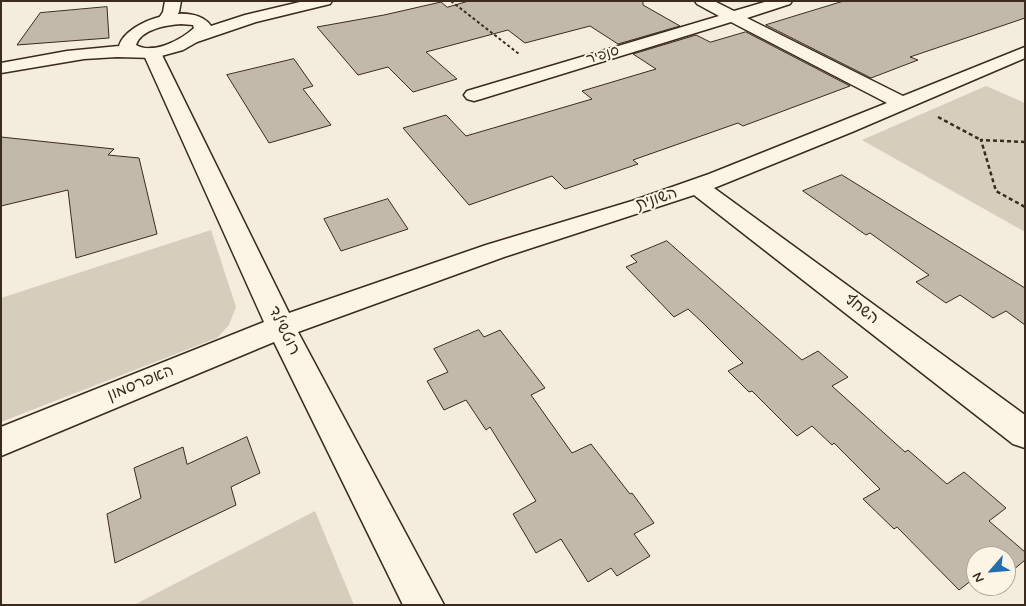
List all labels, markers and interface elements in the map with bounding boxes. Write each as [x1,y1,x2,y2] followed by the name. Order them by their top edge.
[585,43,621,69] street label: סנפיר
[634,184,680,216] street label: השונית
[840,291,882,329] street label: השחף
[263,303,303,359] street label: רוטשילד
[105,362,177,406] street label: האפרסמון
[966,546,1016,596] north arrow
[968,569,989,586] text: N

